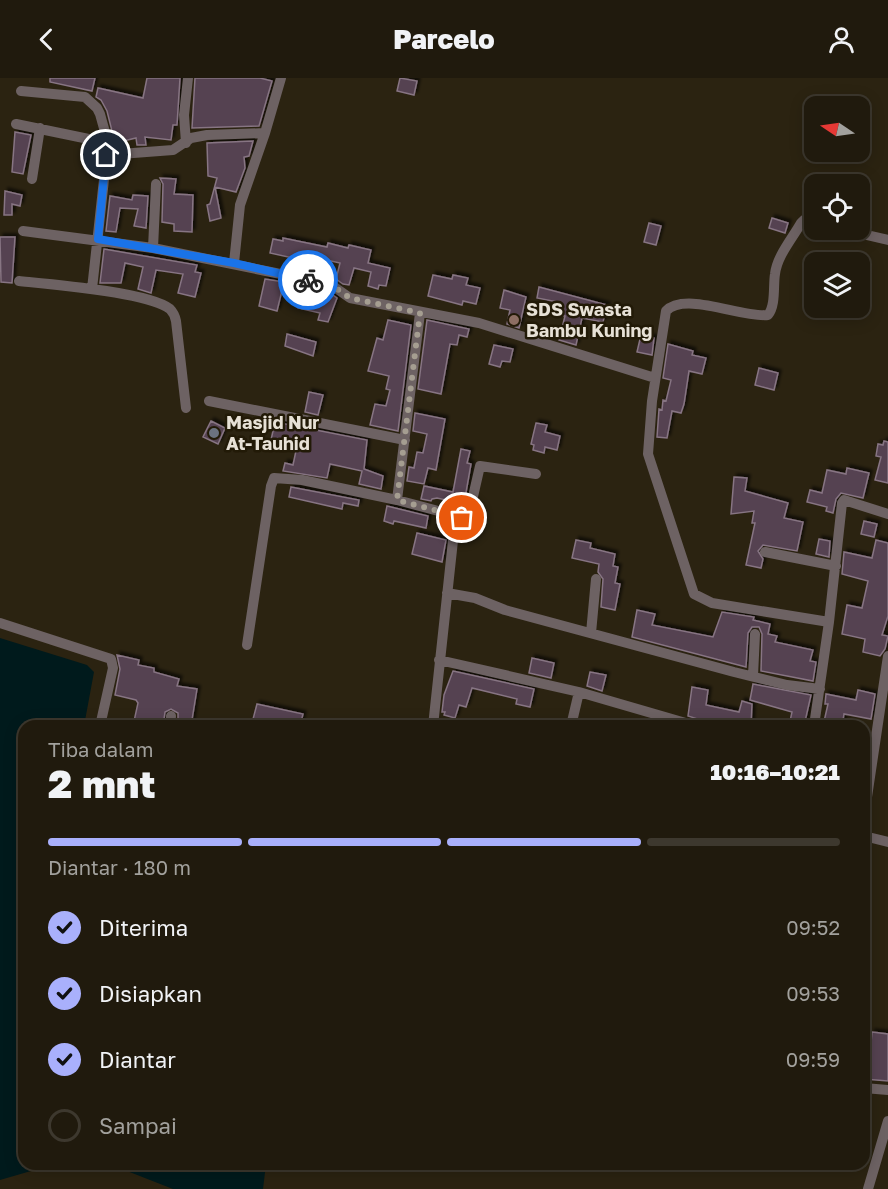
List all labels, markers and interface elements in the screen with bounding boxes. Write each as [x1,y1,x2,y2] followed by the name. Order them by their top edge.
[30,23,63,56] icon: back
[393,23,495,55] text: Parcelo
[825,23,858,56] icon: person
[804,96,870,162] north arrow
[804,96,870,318] map controls
[80,129,131,180] pin
[89,138,122,171] icon: home
[804,174,870,240] button: locate
[278,250,338,310] courier
[804,252,870,318] button: layers
[292,264,325,297] icon: bike
[526,298,652,341] place label: SDS Swasta Bambu Kuning
[507,313,521,327] marker: SDS Swasta Bambu Kuning
[226,411,319,454] place label: Masjid Nur At-Tauhid
[207,426,221,440] marker: Masjid Nur At-Tauhid
[436,492,487,543] pin
[445,501,478,534] icon: bag
[48,737,153,761] text: Tiba dalam
[710,758,840,785] text: 10:16–10:21
[48,760,155,807] text: 2 mnt
[48,855,191,879] text: Diantar · 180 m
[48,911,81,944] icon: check
[99,914,188,941] text: Diterima
[786,915,840,939] text: 09:52
[48,977,81,1010] icon: check
[99,980,202,1007] text: Disiapkan
[786,981,840,1005] text: 09:53
[48,1043,81,1076] icon: check
[99,1046,176,1073] text: Diantar
[786,1047,840,1071] text: 09:59
[99,1112,177,1139] text: Sampai

